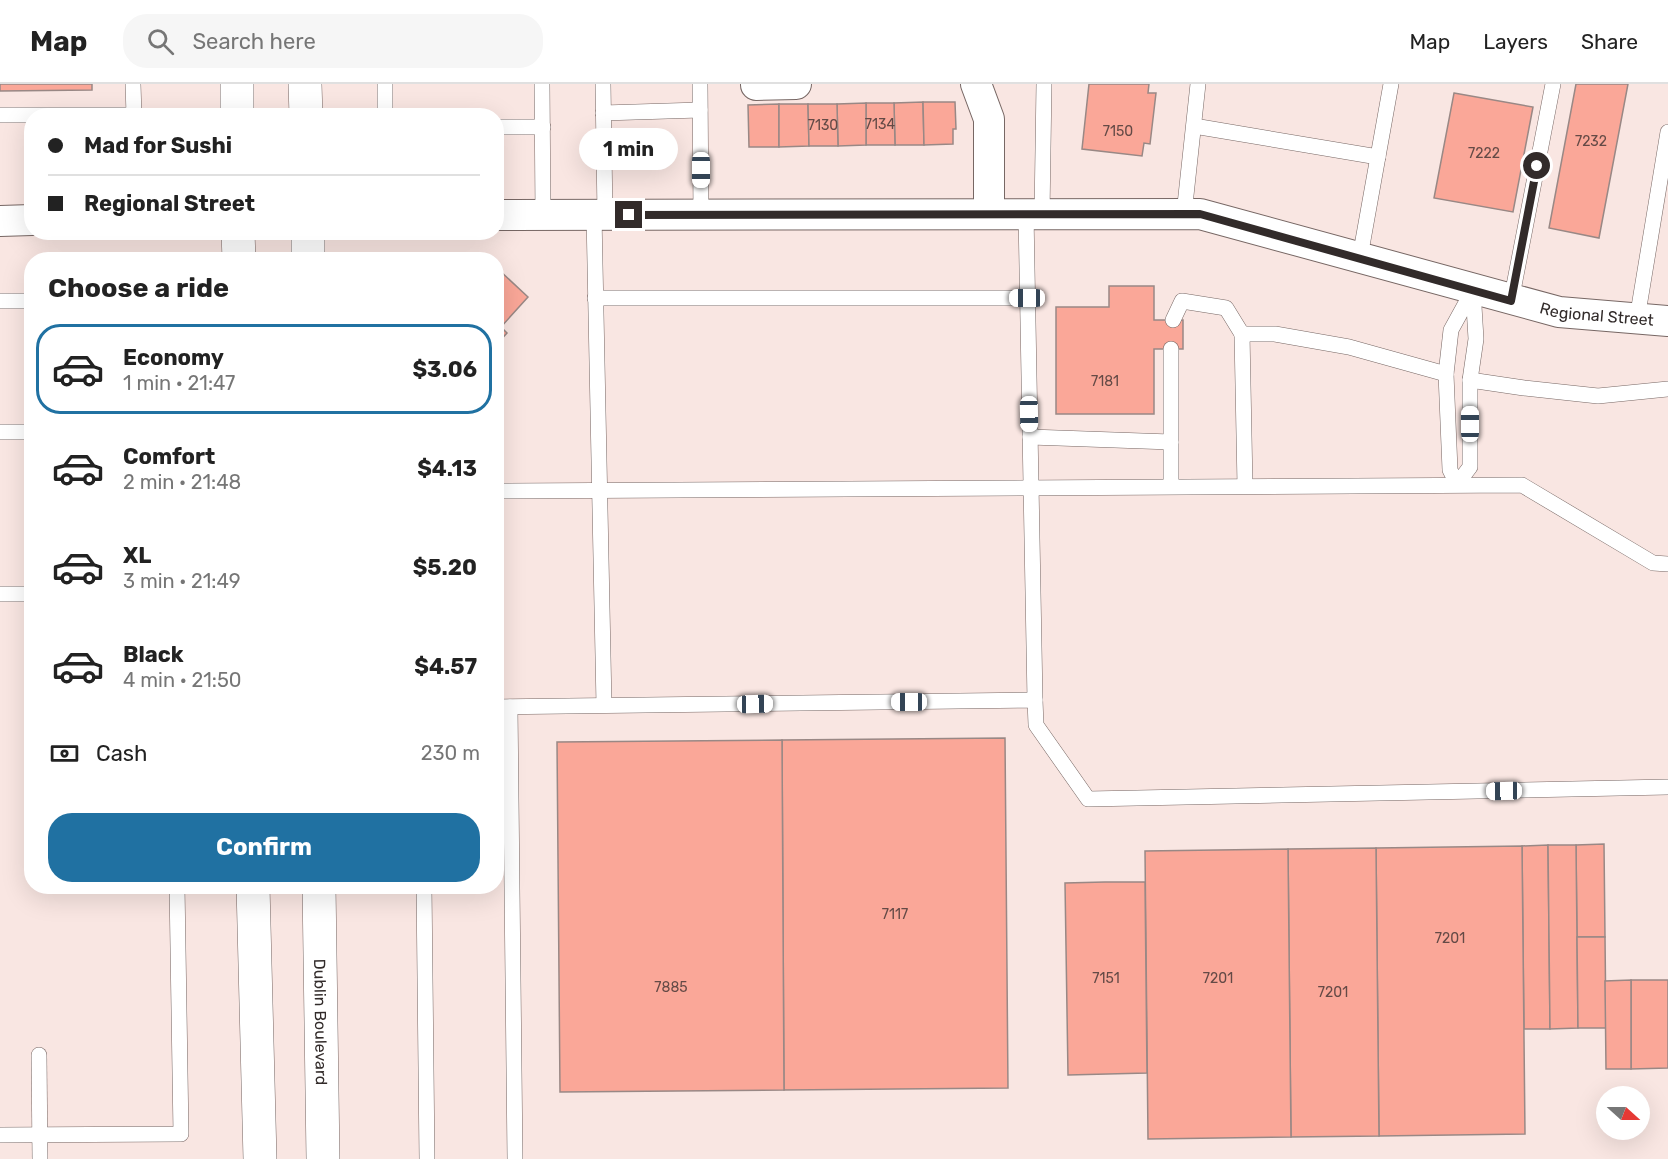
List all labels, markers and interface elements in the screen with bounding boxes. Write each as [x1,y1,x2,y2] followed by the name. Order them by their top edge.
[123,14,543,68] search box
[30,25,87,58] text: Map
[144,25,177,58] icon: search
[192,28,316,55] text: Search here
[1409,29,1450,54] text: Map
[1483,29,1548,54] text: Layers
[1581,29,1638,54] text: Share
[865,116,895,133] house number: 7134
[808,117,838,134] house number: 7130
[1103,123,1133,140] house number: 7150
[580,128,678,170] callout: 1 min
[84,132,232,159] text: Mad for Sushi
[1575,133,1607,150] house number: 7232
[603,137,654,161] text: 1 min
[1468,145,1500,162] house number: 7222
[692,152,710,188] car
[1523,152,1550,179] route start
[84,190,255,217] text: Regional Street
[615,201,642,228] route end
[48,272,229,304] text: Choose a ride
[1009,289,1045,307] car
[1538,298,1655,329] street label: Regional Street
[51,342,105,396] icon: car
[123,344,224,371] text: Economy
[412,356,477,383] text: $3.06
[123,371,235,395] text: 1 min · 21:47
[1091,373,1119,390] house number: 7181
[1020,396,1038,432] car
[1461,406,1479,442] car
[51,441,105,495] icon: car
[123,443,215,470] text: Comfort
[417,455,477,482] text: $4.13
[123,470,241,494] text: 2 min · 21:48
[51,540,105,594] icon: car
[123,542,151,569] text: XL
[413,554,477,581] text: $5.20
[123,569,241,593] text: 3 min · 21:49
[51,639,105,693] icon: car
[123,641,184,668] text: Black
[414,653,477,680] text: $4.57
[123,668,241,692] text: 4 min · 21:50
[891,693,927,711] car
[737,695,773,713] car
[48,737,81,770] icon: cash
[96,740,147,767] text: Cash
[421,741,480,765] text: 230 m
[1486,782,1522,800] car
[48,813,480,882] button: Confirm
[882,906,908,923] house number: 7117
[1435,930,1465,947] house number: 7201
[311,959,331,1085] street label: Dublin Boulevard
[1092,970,1120,987] house number: 7151
[1203,970,1233,987] house number: 7201
[654,979,688,996] house number: 7885
[1318,984,1348,1001] house number: 7201
[1596,1086,1650,1140] north arrow
[1596,1086,1650,1140] map controls

